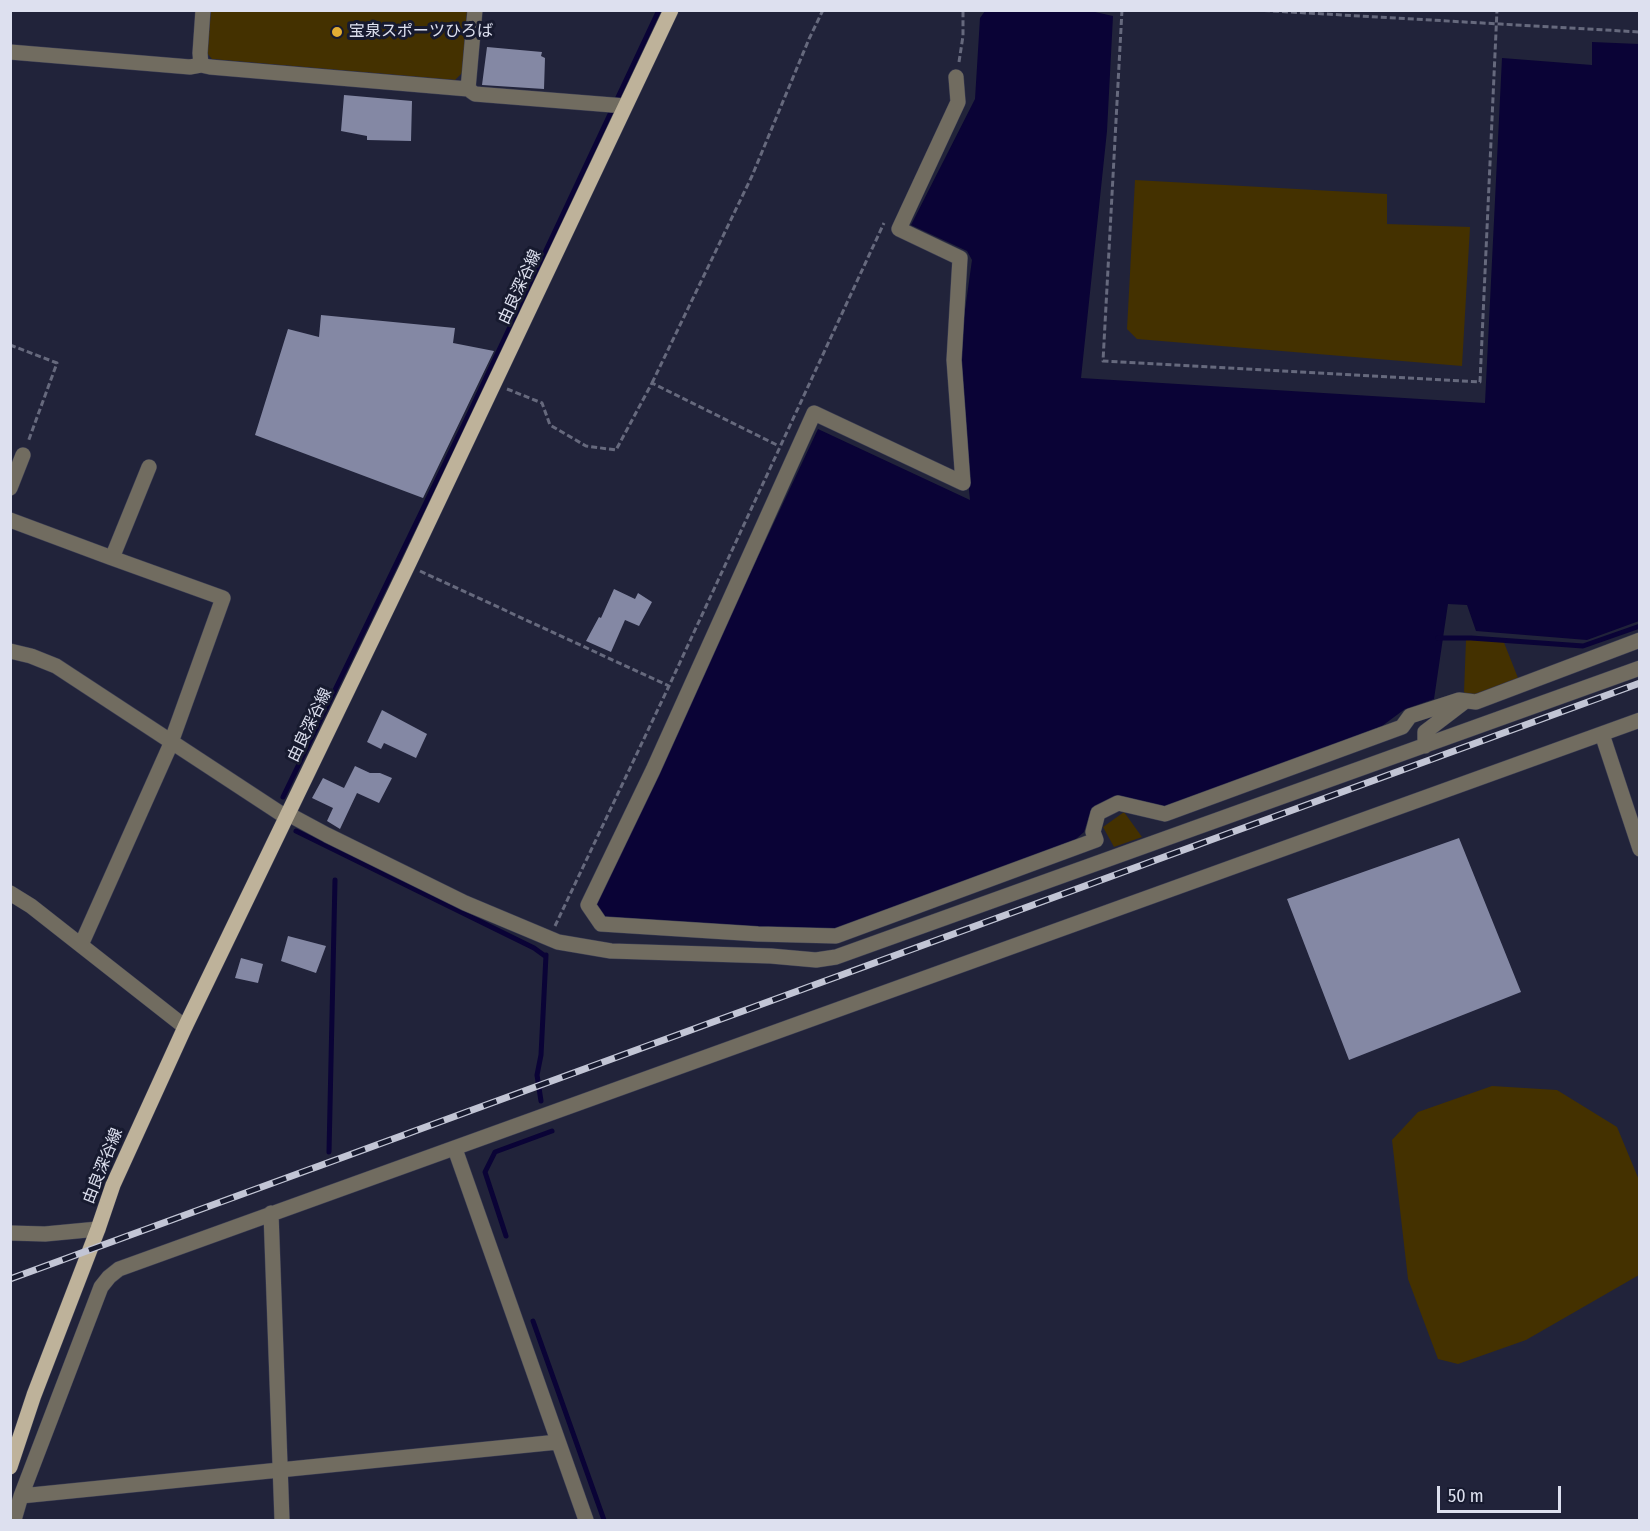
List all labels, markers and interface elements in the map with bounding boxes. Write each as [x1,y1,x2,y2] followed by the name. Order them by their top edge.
[349,22,493,42] place label: 宝泉スポーツひろば
[330,25,344,39] marker: 宝泉スポーツひろば
[494,247,546,327] street label: 由良深谷線
[284,685,336,765] street label: 由良深谷線
[79,1125,127,1207] street label: 由良深谷線
[1440,1474,1564,1512] scale bar
[1448,1485,1484,1507] text: 50 m

